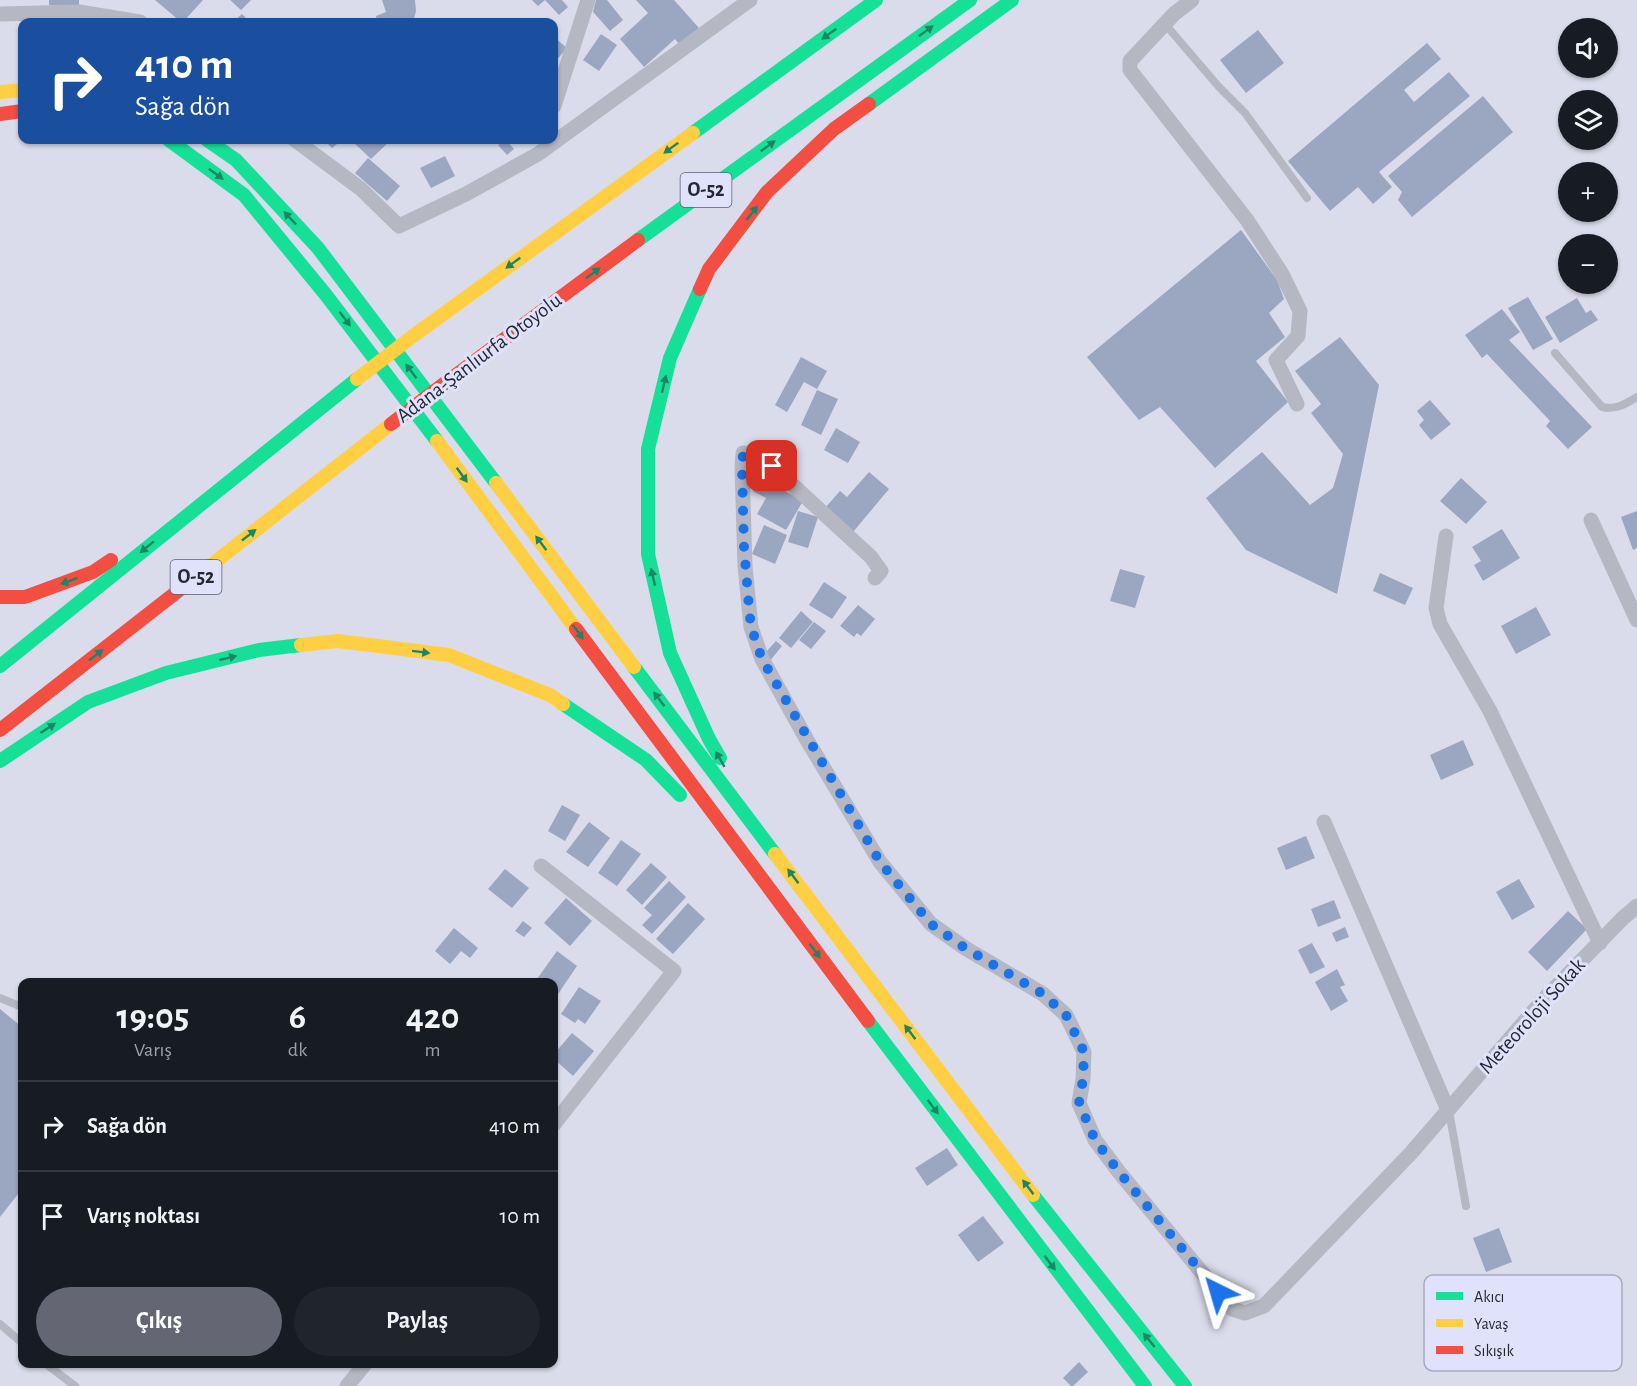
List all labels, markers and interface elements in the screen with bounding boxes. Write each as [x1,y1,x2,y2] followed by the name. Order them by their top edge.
[1558,18,1618,294] map controls
[1558,18,1618,78] button: sound
[918,26,933,38] one-way arrow
[821,28,837,40] one-way arrow
[36,42,114,120] icon: right
[135,44,233,86] text: 410 m
[1558,90,1618,150] button: layers
[135,93,230,120] text: Sağa dön
[760,140,775,152] one-way arrow
[663,142,678,154] one-way arrow
[1558,162,1618,222] button: +
[208,168,224,180] one-way arrow
[680,173,732,207] road number: O-52
[745,205,758,221] one-way arrow
[284,211,297,226] one-way arrow
[1558,234,1618,294] button: −
[505,257,521,269] one-way arrow
[585,267,601,279] one-way arrow
[393,289,566,427] street label: Adana-Şanlıurfa Otoyolu
[338,312,350,327] one-way arrow
[405,364,417,379] one-way arrow
[659,375,669,394] one-way arrow
[746,440,797,491] pin
[755,449,788,482] icon: arrive
[456,467,468,482] one-way arrow
[241,529,257,542] one-way arrow
[535,536,547,552] one-way arrow
[140,541,155,553] one-way arrow
[170,560,222,594] road number: O-52
[647,568,657,586] one-way arrow
[60,577,78,587] one-way arrow
[572,623,584,639] one-way arrow
[412,647,431,656] one-way arrow
[88,650,103,662] one-way arrow
[219,652,238,662] one-way arrow
[652,691,665,707] one-way arrow
[40,723,56,734] one-way arrow
[715,750,725,767] one-way arrow
[787,869,799,884] one-way arrow
[809,944,821,959] one-way arrow
[1475,954,1589,1078] street label: Meteoroloji Sokak
[116,999,189,1035] text: 19:05
[289,999,306,1035] text: 6
[406,999,460,1035] text: 420
[904,1024,916,1040] one-way arrow
[134,1040,172,1060] text: Varış
[288,1040,307,1060] text: dk
[425,1040,441,1060] text: m
[926,1100,938,1115] one-way arrow
[36,1110,69,1143] icon: right
[87,1115,167,1137] text: Sağa dön
[489,1115,540,1137] text: 410 m
[1022,1180,1034,1195] one-way arrow
[36,1200,69,1233] icon: arrive
[87,1205,200,1227] text: Varış noktası
[500,1205,540,1227] text: 10 m
[1044,1255,1056,1270] one-way arrow
[1186,1260,1250,1324] position arrow
[1424,1275,1622,1371] legend
[36,1287,282,1356] button: Çıkış
[294,1287,540,1356] button: Paylaş
[1474,1289,1504,1305] text: Akıcı
[1474,1316,1509,1332] text: Yavaş
[1143,1333,1155,1348] one-way arrow
[1474,1343,1514,1359] text: Sıkışık

